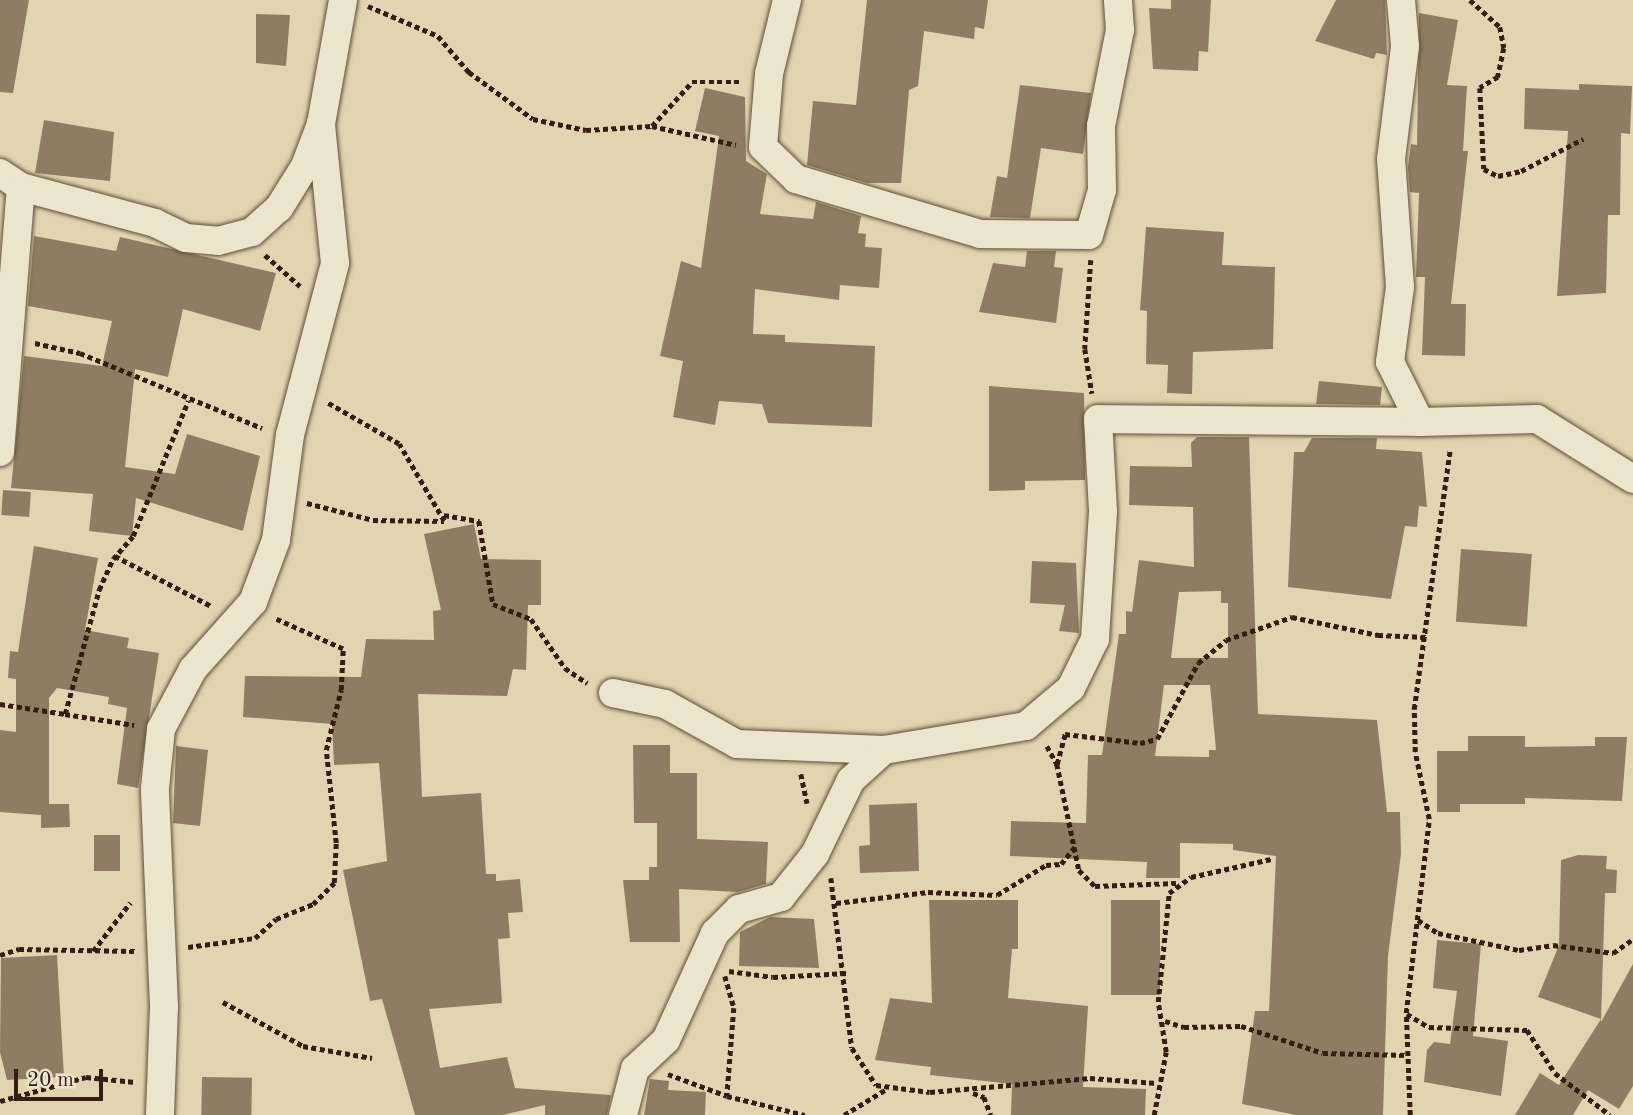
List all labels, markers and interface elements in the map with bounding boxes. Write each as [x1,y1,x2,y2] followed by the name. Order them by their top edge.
[18,1056,107,1100] scale bar
[27,1070,74,1091] text: 20 m

